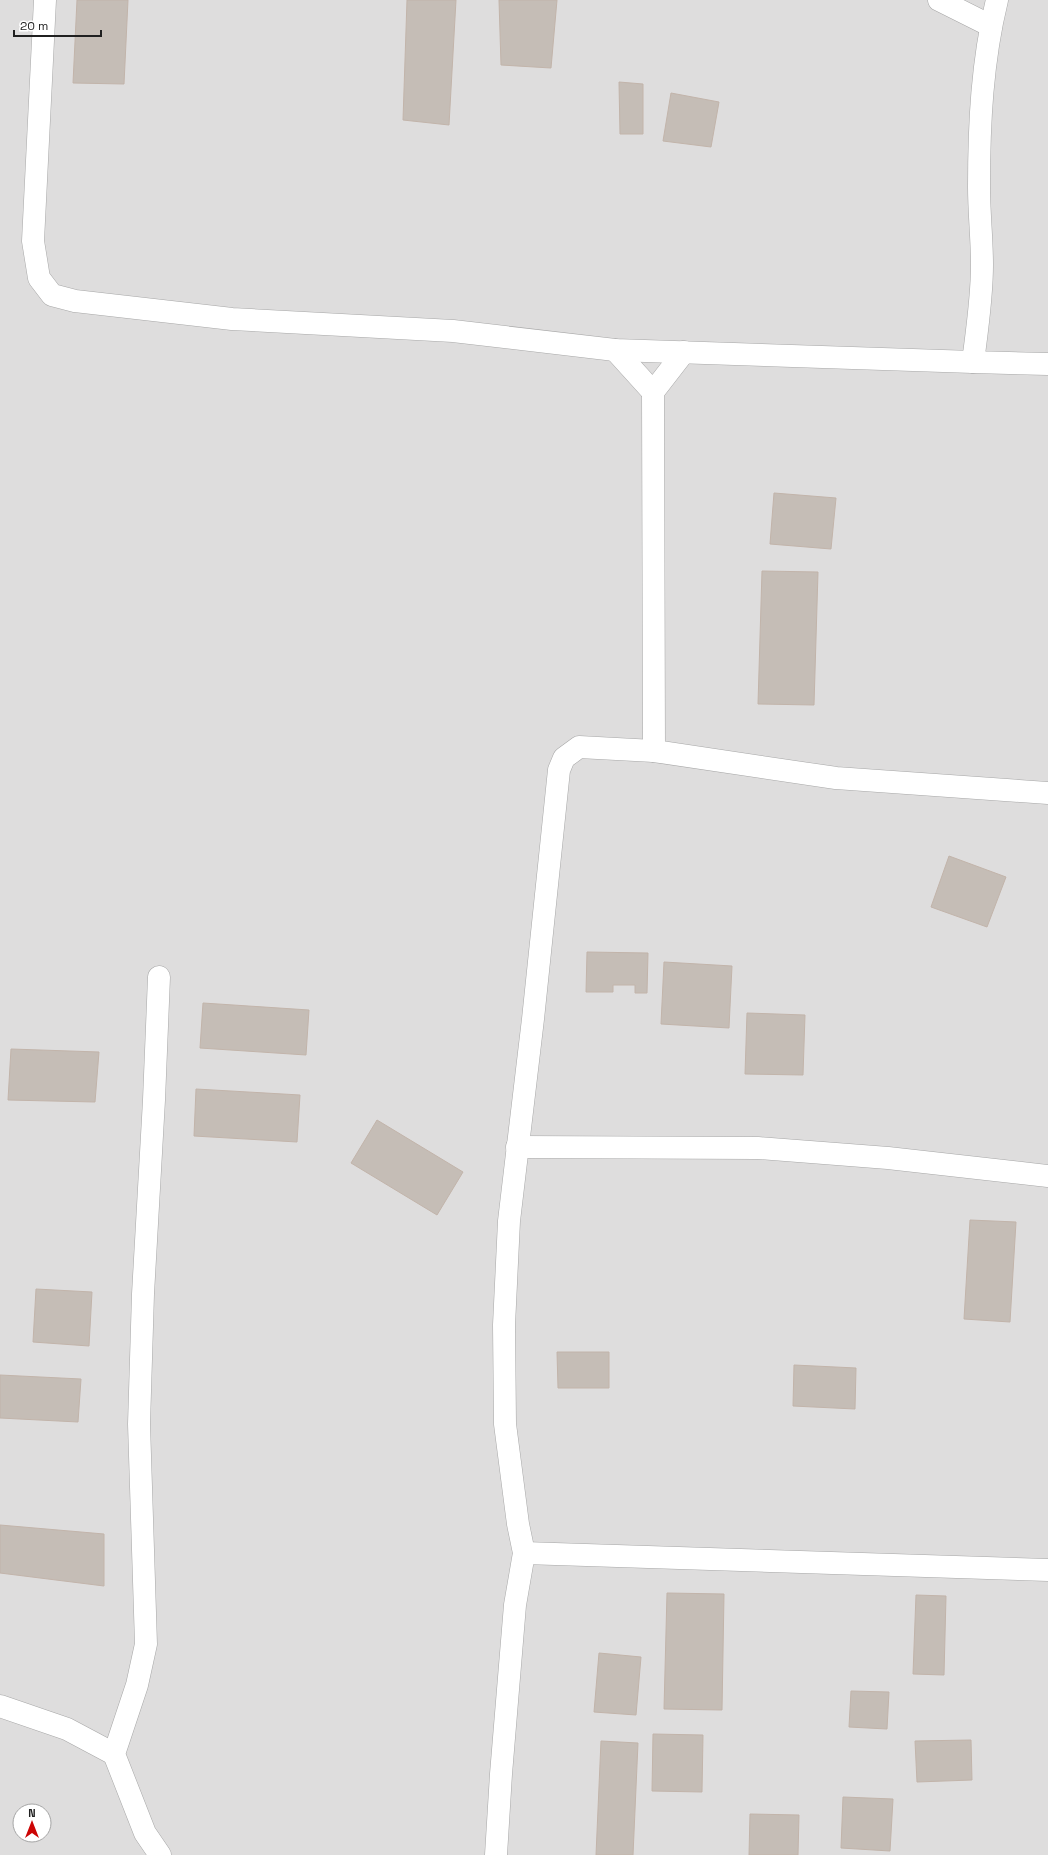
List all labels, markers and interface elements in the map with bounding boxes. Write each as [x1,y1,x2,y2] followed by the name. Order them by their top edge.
[14,12,101,38] scale bar
[20,18,48,34] text: 20 m
[12,1803,52,1843] north arrow
[28,1806,36,1820] text: N

